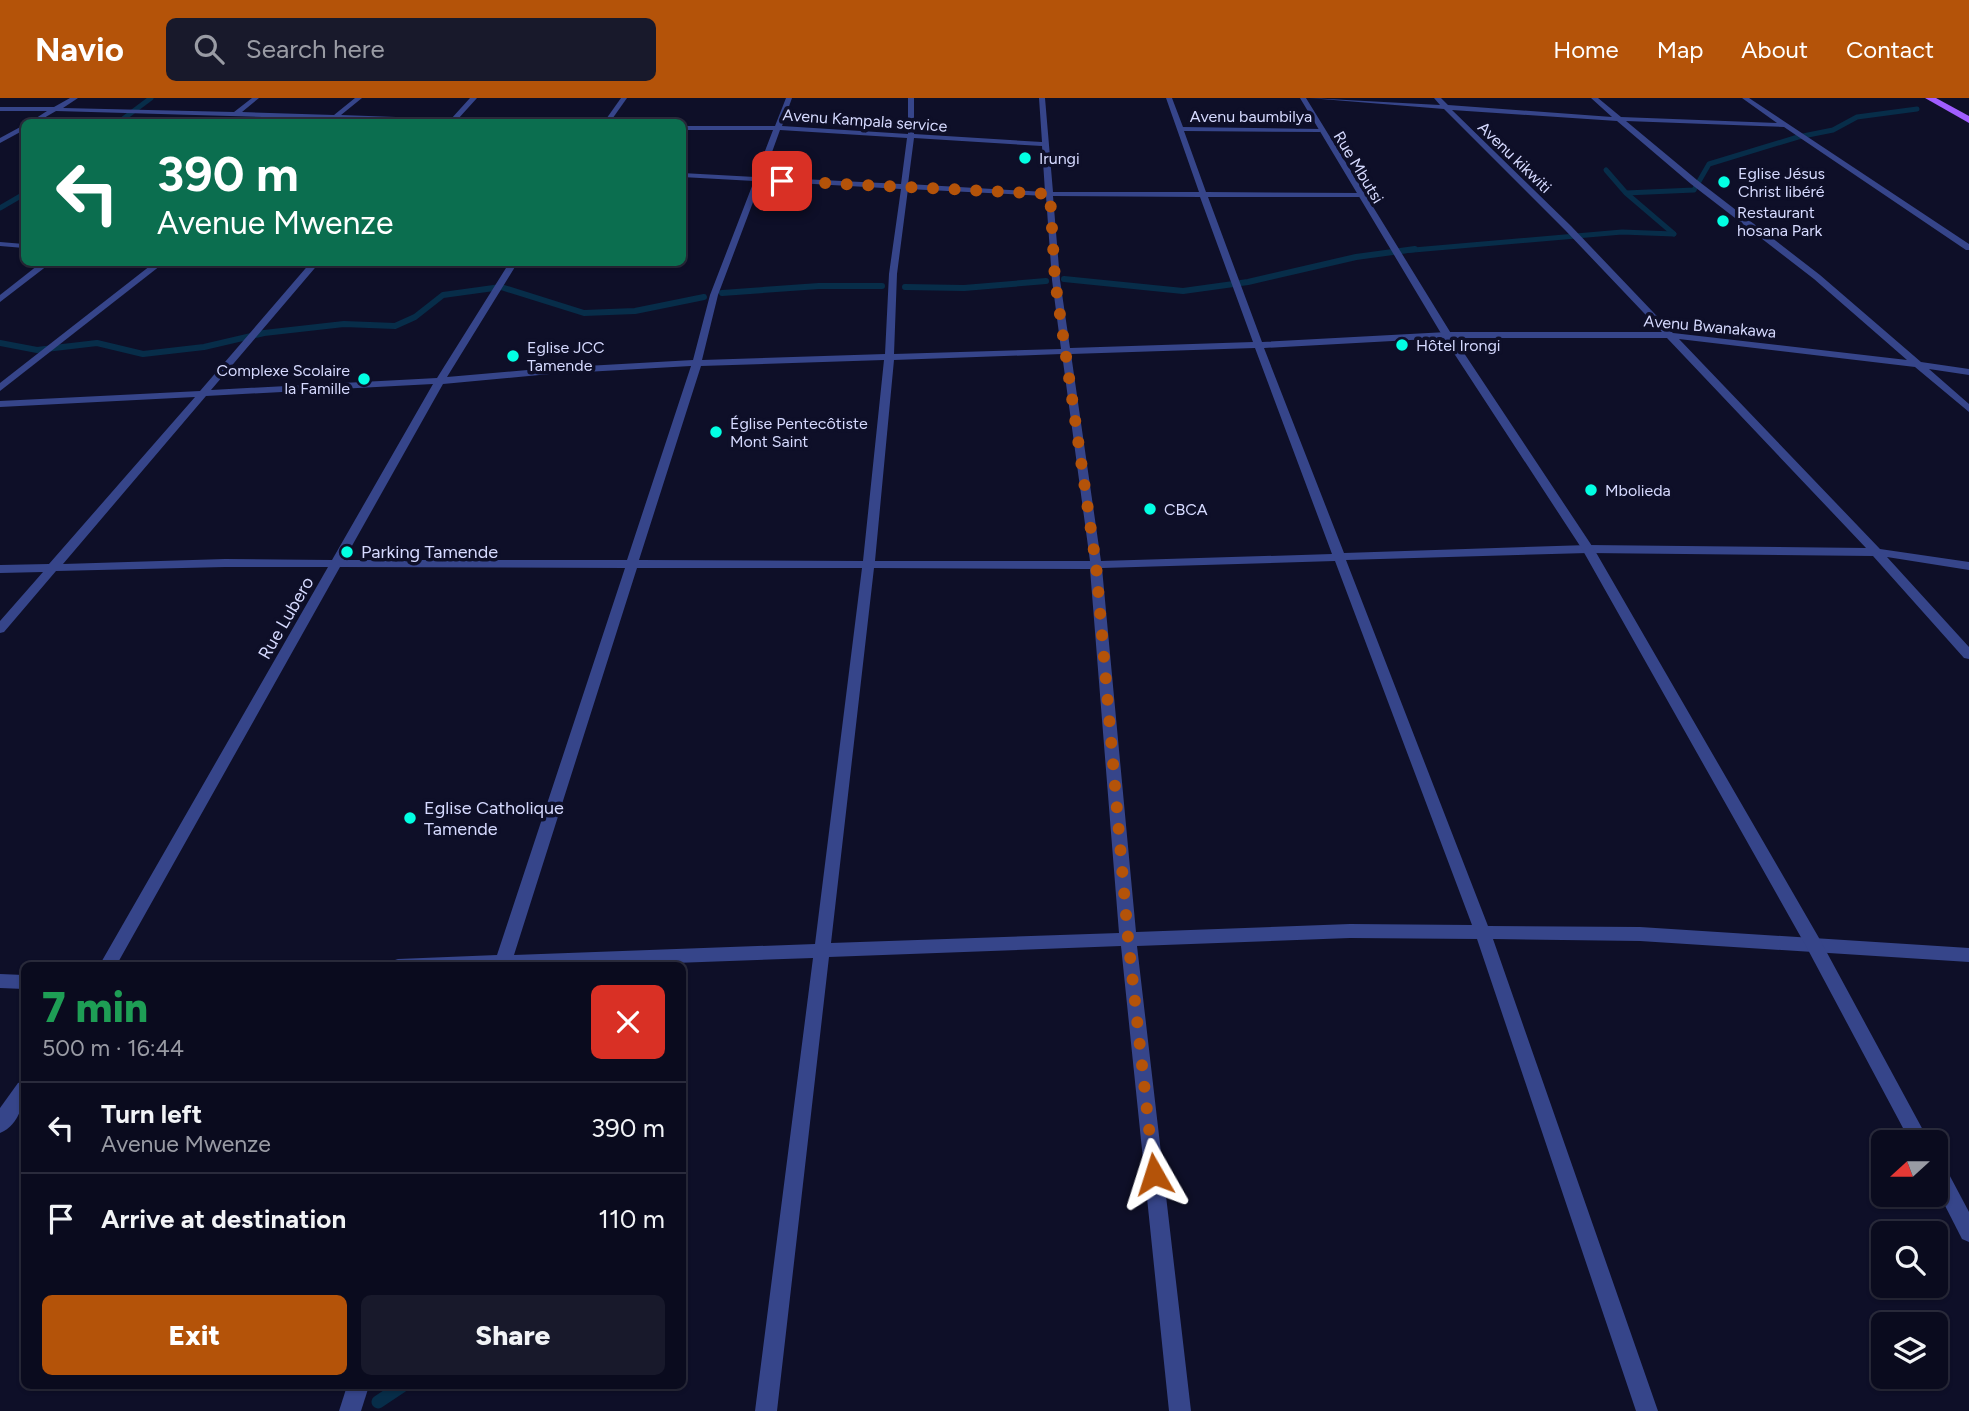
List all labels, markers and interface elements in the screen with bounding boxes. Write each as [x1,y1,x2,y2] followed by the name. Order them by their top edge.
[166,18,656,81] search box
[35,30,124,69] text: Navio
[190,30,228,68] icon: search
[246,33,385,65] text: Search here
[1553,35,1619,64] text: Home
[1657,35,1703,64] text: Map
[1741,35,1808,64] text: About
[1846,35,1934,64] text: Contact
[782,105,948,136] street label: Avenu Kampala service
[1190,107,1312,126] street label: Avenu baumbilya
[1474,118,1555,197] street label: Avenu kikwiti
[1330,128,1387,207] street label: Rue Mbutsi
[157,144,299,203] text: 390 m
[42,147,133,238] icon: left
[1039,149,1080,168] place label: Irungi
[1017,150,1033,166] marker: Irungi
[752,151,812,211] pin
[763,162,801,200] icon: arrive
[1738,164,1825,201] place label: Eglise Jésus Christ libéré
[1716,174,1732,190] marker: Eglise Jésus Christ libéré
[1737,203,1823,240] place label: Restaurant hosana Park
[157,204,393,242] text: Avenue Mwenze
[1715,213,1731,229] marker: Restaurant hosana Park
[1643,311,1777,342] street label: Avenu Bwanakawa
[1416,336,1501,355] place label: Hôtel Irongi
[1394,337,1410,353] marker: Hôtel Irongi
[527,338,605,375] place label: Eglise JCC Tamende
[505,348,521,364] marker: Eglise JCC Tamende
[216,361,350,398] place label: Complexe Scolaire la Famille
[356,371,372,387] marker: Complexe Scolaire la Famille
[730,414,868,451] place label: Église Pentecôtiste Mont Saint
[708,424,724,440] marker: Église Pentecôtiste Mont Saint
[1605,481,1671,500] place label: Mbolieda
[1583,482,1599,498] marker: Mbolieda
[1164,500,1208,519] place label: CBCA
[1142,501,1158,517] marker: CBCA
[361,541,498,563] place label: Parking Tamende
[339,544,355,560] marker: Parking Tamende
[254,573,318,663] street label: Rue Lubero
[424,797,564,840] place label: Eglise Catholique Tamende
[402,810,418,826] marker: Eglise Catholique Tamende
[42,982,148,1033] text: 7 min
[591,985,665,1059] button: close
[42,1034,184,1062] text: 500 m · 16:44
[101,1098,202,1130] text: Turn left
[42,1109,80,1147] icon: left
[591,1112,665,1144] text: 390 m
[101,1130,271,1158] text: Avenue Mwenze
[1871,1130,1948,1208] north arrow
[1871,1130,1948,1389] map controls
[1117,1137,1191,1211] position arrow
[42,1200,80,1238] icon: arrive
[101,1203,346,1235] text: Arrive at destination
[598,1203,665,1235] text: 110 m
[1871,1221,1948,1298] button: search
[42,1295,347,1375] button: Exit
[361,1295,665,1375] button: Share
[1871,1312,1948,1389] button: layers

